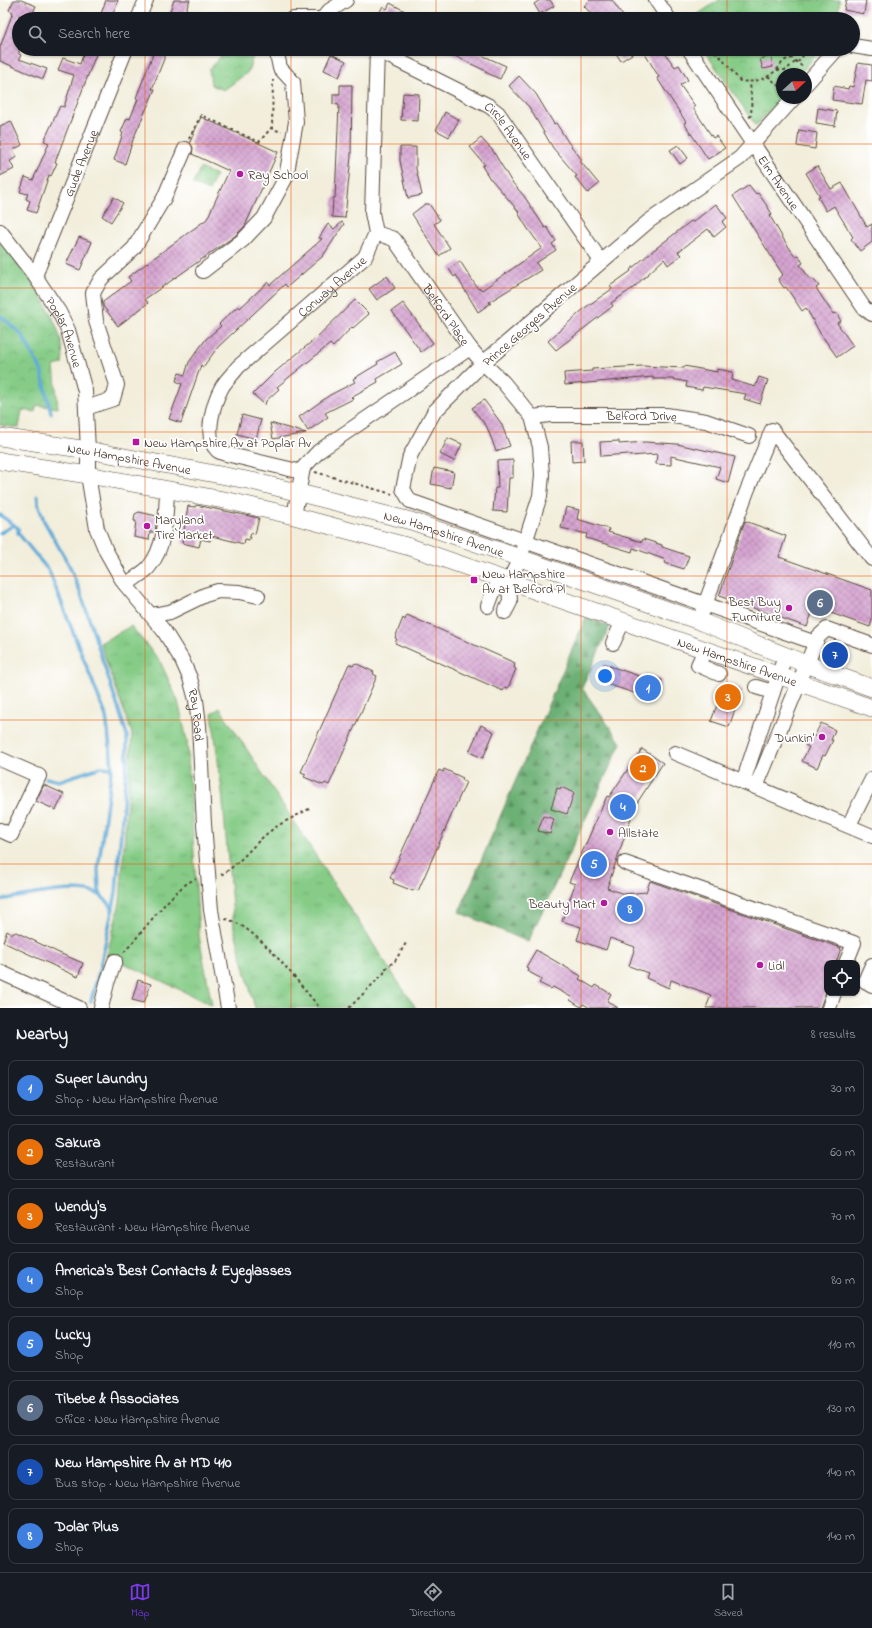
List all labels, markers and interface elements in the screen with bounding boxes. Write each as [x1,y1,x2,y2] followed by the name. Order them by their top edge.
[12,12,860,56] search box
[26,23,48,45] icon: search
[58,23,130,45] text: Search here
[776,68,812,104] north arrow
[480,98,536,164] street label: Circle Avenue
[60,127,104,200] street label: Gude Avenue
[753,152,803,215] street label: Elm Avenue
[248,166,308,186] place label: Ray School
[235,169,245,179] marker: Ray School
[294,252,371,322] street label: Conway Avenue
[479,279,582,372] street label: Prince Georges Avenue
[417,280,474,350] street label: Belford Place
[40,293,86,370] street label: Poplar Avenue
[606,407,678,428] street label: Belford Drive
[144,434,312,453] place label: New Hampshire Av at Poplar Av
[131,437,141,447] marker: New Hampshire Av at Poplar Av
[66,439,193,480] street label: New Hampshire Avenue
[382,507,506,563] street label: New Hampshire Avenue
[155,511,213,545] place label: Maryland Tire Market
[142,521,152,531] marker: Maryland Tire Market
[482,565,565,599] place label: New Hampshire Av at Belford Pl
[469,575,479,585] marker: New Hampshire Av at Belford Pl
[807,588,833,618] pin: 6
[728,593,781,627] place label: Best Buy Furniture
[784,603,794,613] marker: Best Buy Furniture
[675,633,799,692] street label: New Hampshire Avenue
[822,640,848,670] pin: 7
[595,666,615,686] your location
[635,673,661,703] pin: 1
[715,682,741,712] pin: 3
[182,687,208,742] street label: Ray Road
[774,729,815,748] place label: Dunkin'
[817,732,827,742] marker: Dunkin'
[630,753,656,783] pin: 2
[610,792,636,822] pin: 4
[618,824,659,843] place label: Allstate
[605,827,615,837] marker: Allstate
[581,849,607,879] pin: 5
[617,894,643,924] pin: 8
[528,895,597,915] place label: Beauty Mart
[599,898,609,908] marker: Beauty Mart
[768,957,785,976] place label: Lidl
[755,960,765,970] marker: Lidl
[824,960,860,996] map controls
[824,960,860,996] button: locate
[16,1022,68,1047] text: Nearby
[811,1025,856,1044] text: 8 results
[55,1068,147,1090] text: Super Laundry
[28,1079,32,1098] text: 1
[831,1079,855,1098] text: 30 m
[55,1090,218,1109] text: Shop · New Hampshire Avenue
[55,1132,101,1154] text: Sakura
[27,1143,33,1162] text: 2
[830,1143,855,1162] text: 60 m
[55,1154,115,1173] text: Restaurant
[55,1196,107,1218] text: Wendy's
[27,1207,33,1226] text: 3
[831,1207,855,1226] text: 70 m
[55,1218,250,1237] text: Restaurant · New Hampshire Avenue
[55,1260,292,1282] text: America's Best Contacts & Eyeglasses
[27,1271,33,1290] text: 4
[831,1271,855,1290] text: 80 m
[55,1282,83,1301] text: Shop
[55,1324,91,1346] text: Lucky
[26,1335,34,1354] text: 5
[828,1335,855,1354] text: 110 m
[55,1346,83,1365] text: Shop
[55,1388,179,1410] text: Tibebe & Associates
[27,1399,33,1418] text: 6
[827,1399,855,1418] text: 130 m
[55,1410,220,1429] text: Office · New Hampshire Avenue
[55,1452,232,1474] text: New Hampshire Av at MD 410
[27,1463,33,1482] text: 7
[827,1463,855,1482] text: 140 m
[55,1474,240,1493] text: Bus stop · New Hampshire Avenue
[55,1516,119,1538] text: Dolar Plus
[28,1527,32,1546] text: 8
[827,1527,855,1546] text: 140 m
[55,1538,83,1557] text: Shop
[129,1581,151,1621] tab: Map
[410,1581,456,1621] tab: Directions
[714,1581,743,1621] tab: Saved

